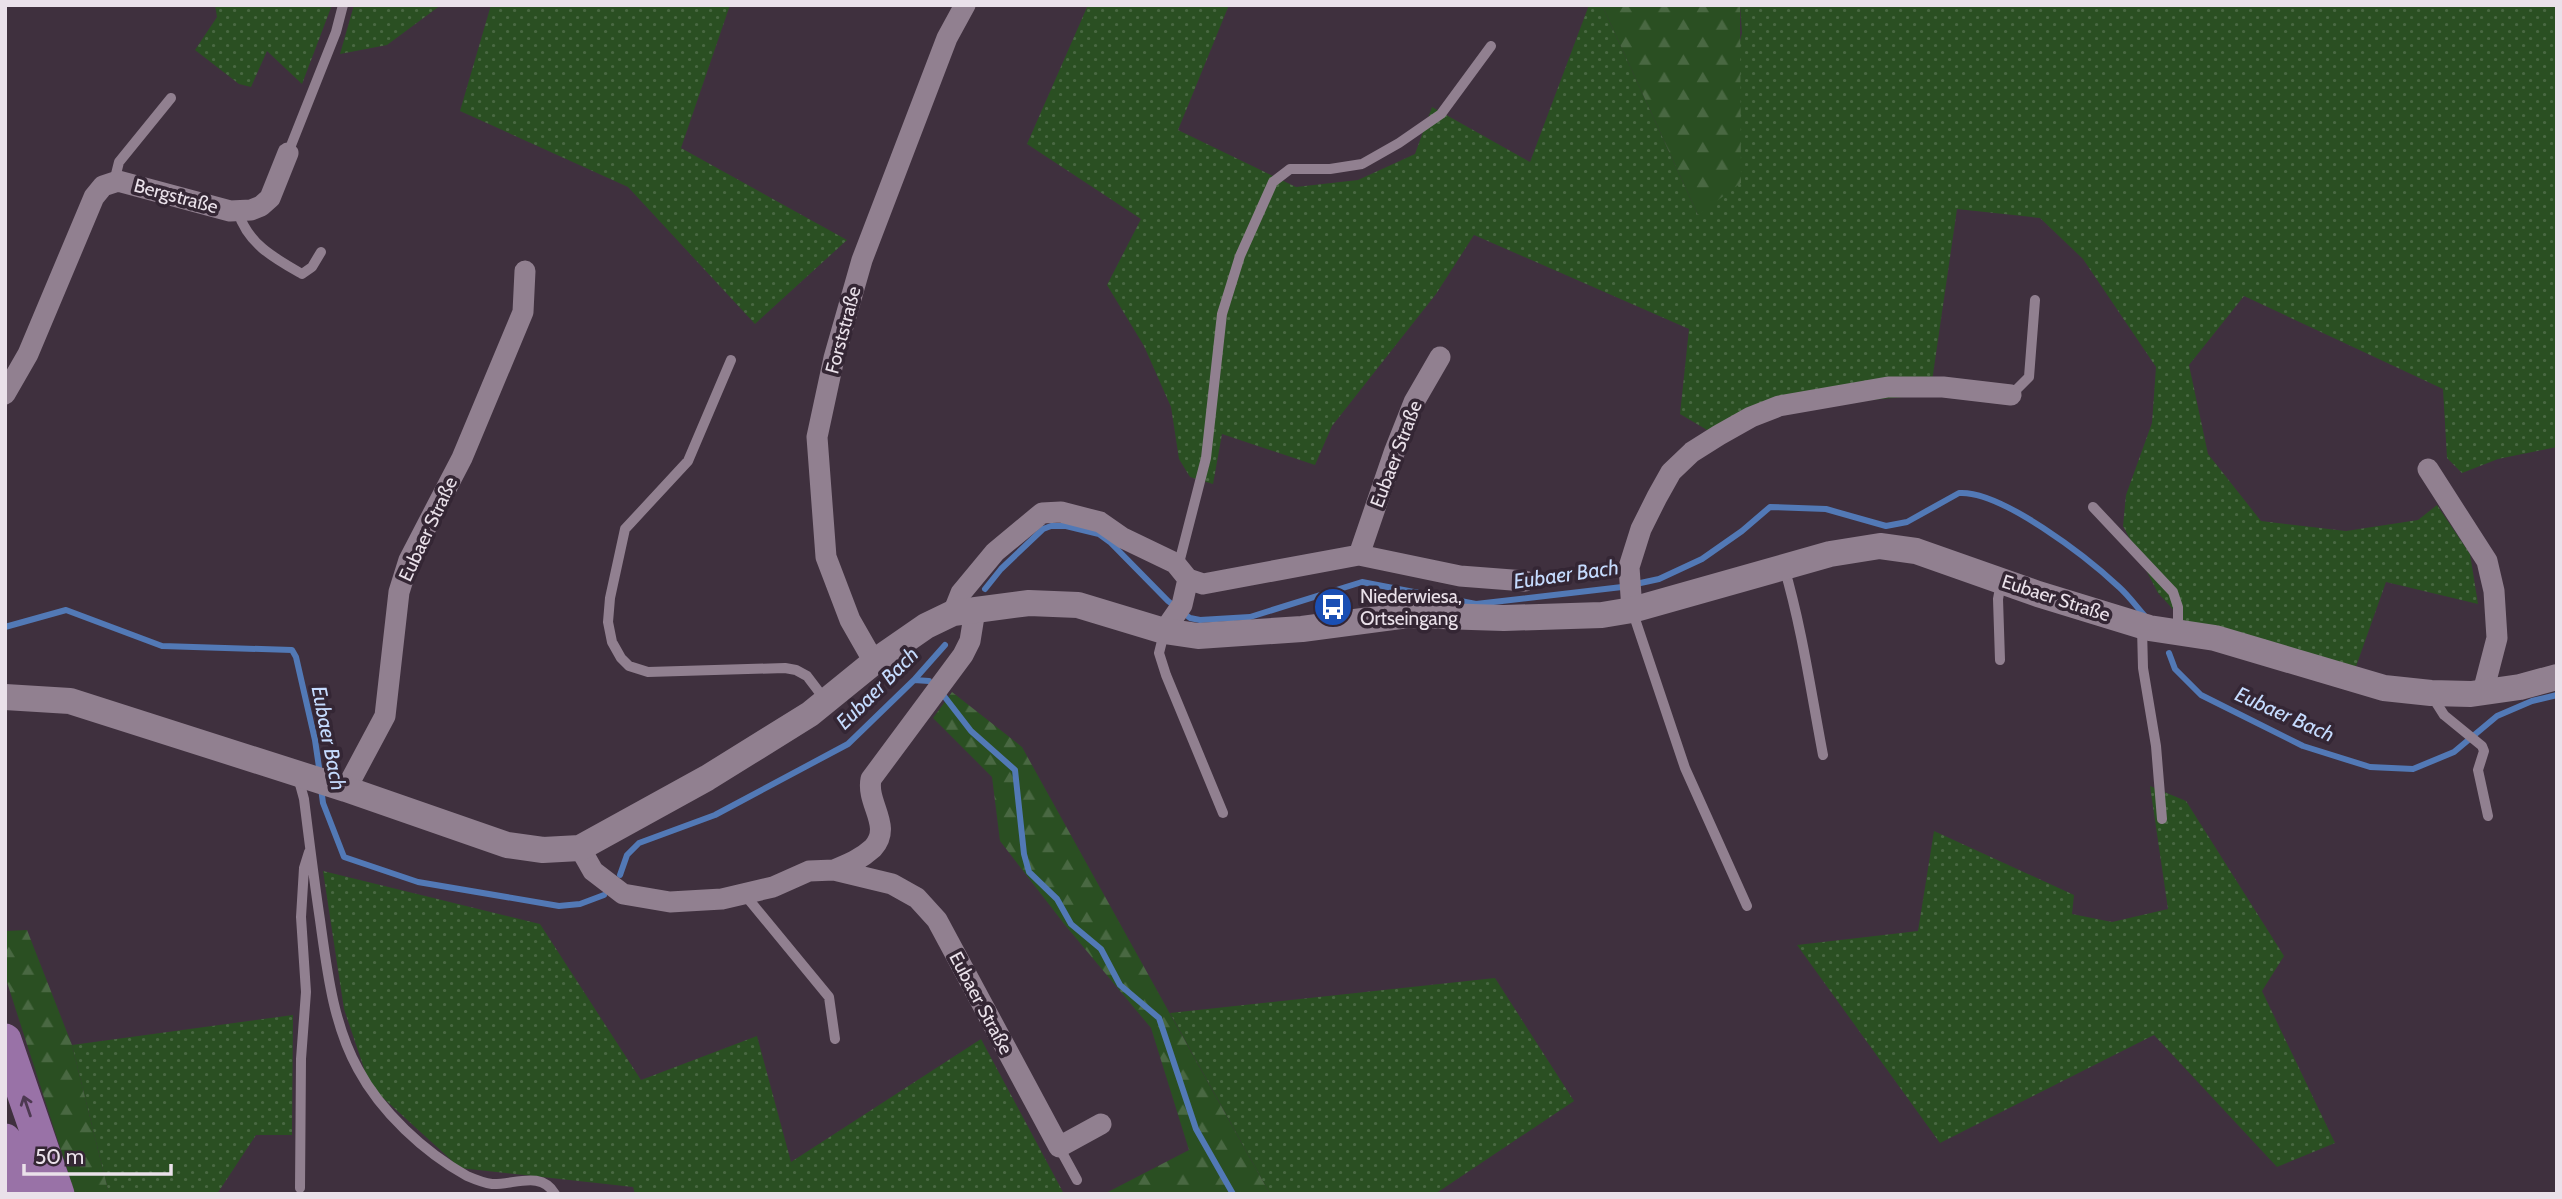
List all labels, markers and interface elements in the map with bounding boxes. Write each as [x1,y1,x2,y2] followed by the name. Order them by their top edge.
[131,174,221,218] street label: Bergstraße
[820,283,866,376] street label: Forststraße
[1365,397,1427,511] street label: Eubaer Straße
[394,473,462,585] street label: Eubaer Straße
[1512,554,1620,594] water label: Eubaer Bach
[1999,570,2113,626] street label: Eubaer Straße
[1360,585,1462,630] place label: Niederwiesa, Ortseingang
[1312,586,1354,628] bus stop icon: Niederwiesa, Ortseingang
[831,642,923,734] water label: Eubaer Bach
[2232,681,2338,747] water label: Eubaer Bach
[307,684,351,792] water label: Eubaer Bach
[944,948,1018,1058] street label: Eubaer Straße
[20,1096,32,1118] one-way arrow
[24,1132,172,1176] scale bar
[35,1144,84,1169] text: 50 m

